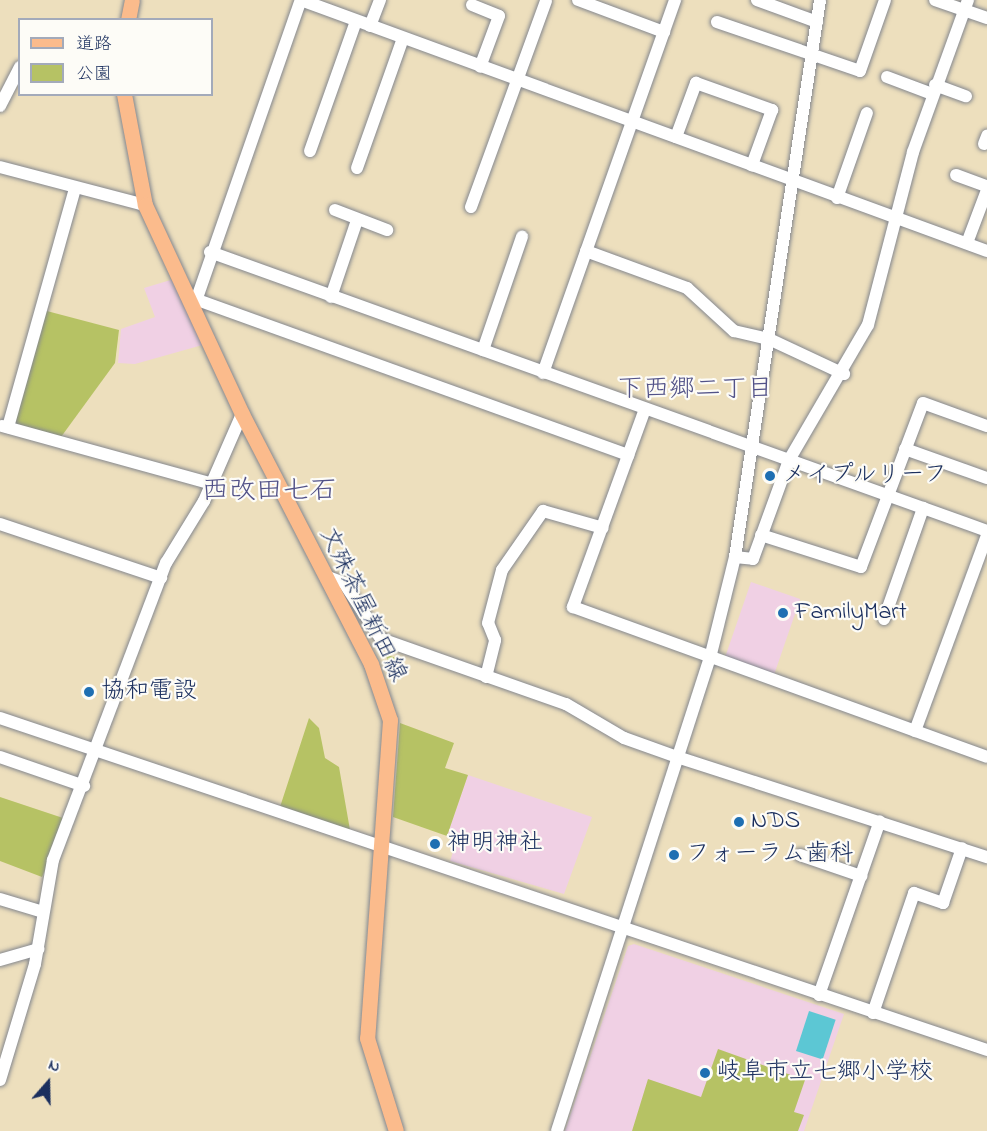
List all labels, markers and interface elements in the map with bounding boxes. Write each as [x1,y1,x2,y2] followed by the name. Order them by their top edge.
[18,18,213,96] legend
[76,32,112,58] text: 道路
[76,62,112,88] text: 公園
[617,375,773,407] district label: 下西郷二丁目
[782,462,950,490] place label: メイプルリーフ
[763,469,777,483] marker: メイプルリーフ
[202,476,336,508] district label: 西改田七石
[312,523,412,687] street label: 文殊茶屋新田線
[795,599,907,627] place label: FamilyMart
[776,606,790,620] marker: FamilyMart
[101,678,197,706] place label: 協和電設
[82,685,96,699] marker: 協和電設
[751,808,800,836] place label: NDS
[732,815,746,829] marker: NDS
[447,830,543,858] place label: 神明神社
[428,837,442,851] marker: 神明神社
[686,841,854,869] place label: フォーラム歯科
[667,848,681,862] marker: フォーラム歯科
[18,1053,78,1113] north arrow
[45,1053,63,1079] text: N
[717,1059,933,1087] place label: 岐阜市立七郷小学校
[698,1066,712,1080] marker: 岐阜市立七郷小学校

